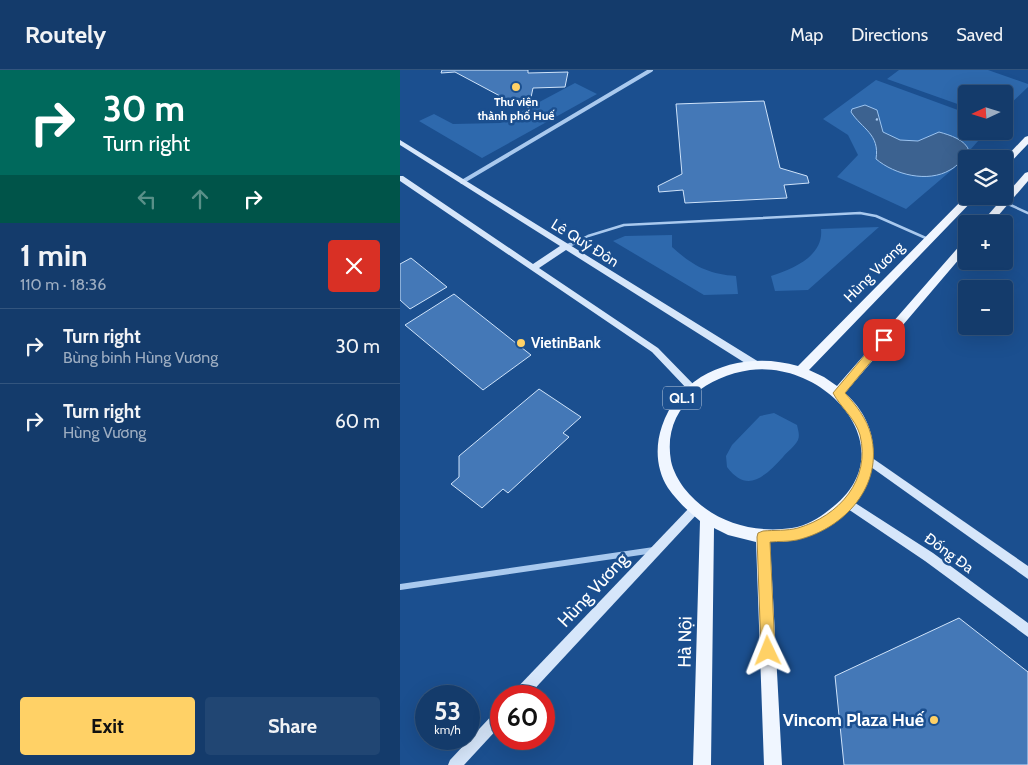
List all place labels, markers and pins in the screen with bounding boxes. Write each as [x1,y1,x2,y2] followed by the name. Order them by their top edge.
[510,81,522,93] marker: Thư viện thành phố Huế
[477,94,555,123] place label: Thư viện thành phố Huế
[863,319,905,361] pin
[531,334,601,352] place label: VietinBank
[515,337,527,349] marker: VietinBank
[783,709,925,731] place label: Vincom Plaza Huế
[928,714,940,726] marker: Vincom Plaza Huế

